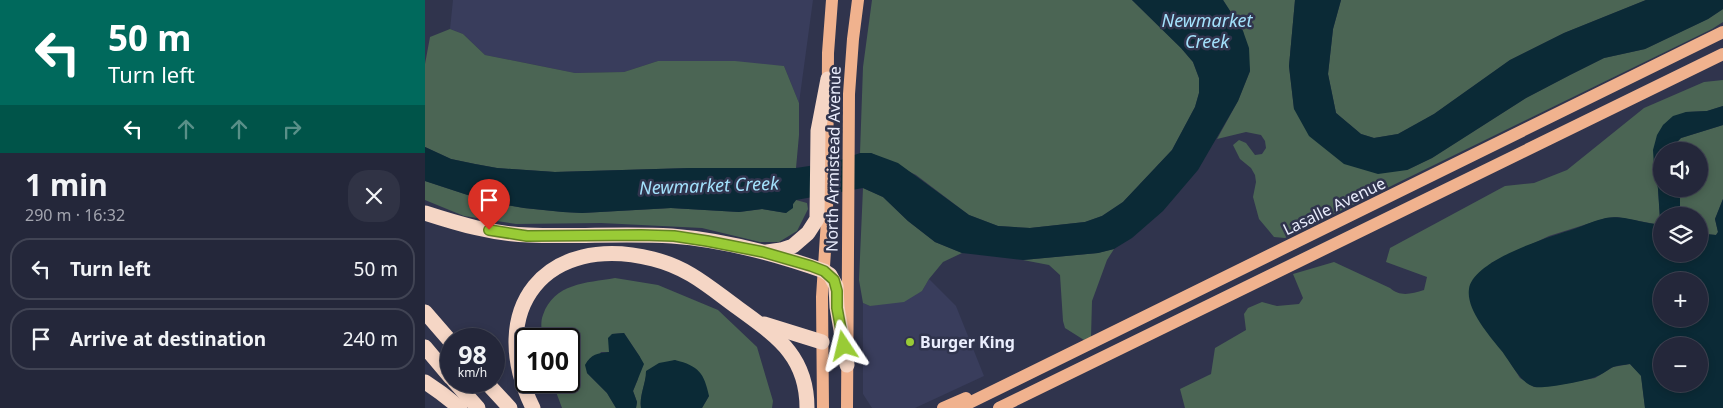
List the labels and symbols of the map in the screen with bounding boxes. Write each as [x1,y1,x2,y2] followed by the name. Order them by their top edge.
[1161,8,1254,53] water label: Newmarket Creek
[820,66,846,252] street label: North Armistead Avenue
[639,171,780,199] water label: Newmarket Creek
[1279,172,1389,240] street label: Lasalle Avenue
[468,179,510,230] pin
[817,319,869,371] position arrow
[515,328,580,393] speed limit sign: 100
[920,331,1015,353] place label: Burger King
[904,336,916,348] marker: Burger King

